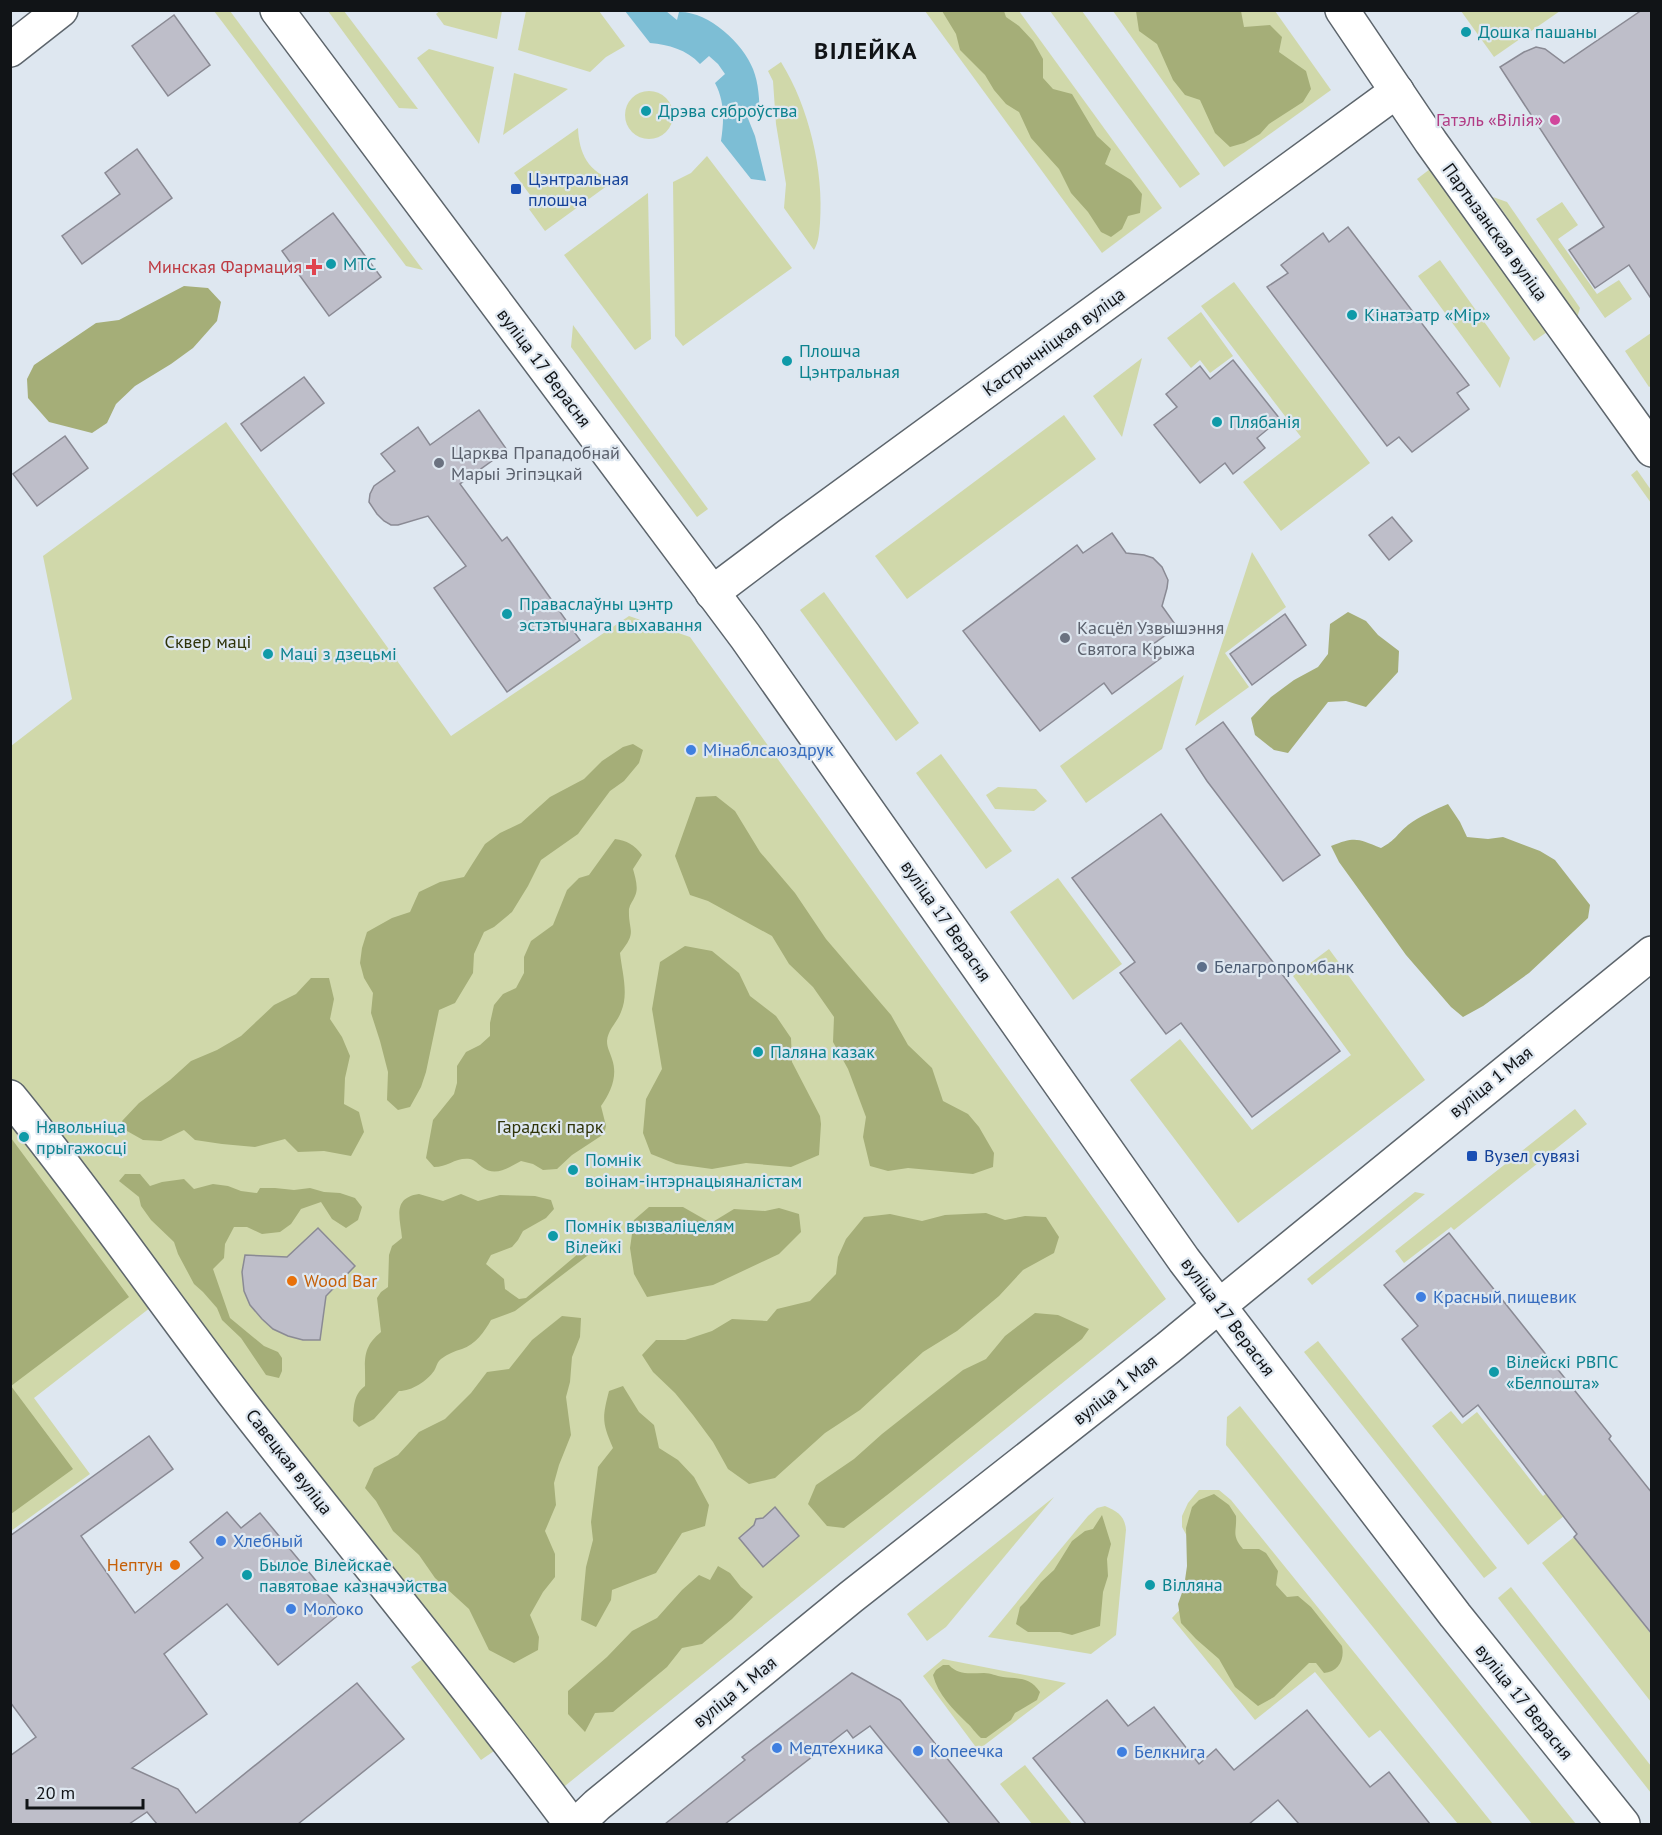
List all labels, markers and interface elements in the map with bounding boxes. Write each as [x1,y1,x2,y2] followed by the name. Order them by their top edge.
[1478,20,1597,43] place label: Дошка пашаны
[1459,25,1473,39] marker: Дошка пашаны
[814,35,918,66] district label: ВІЛЕЙКА
[658,99,798,122] place label: Дрэва сяброўства
[639,104,653,118] marker: Дрэва сяброўства
[1436,108,1543,131] place label: Гатэль «Вілія»
[1548,113,1562,127] marker: Гатэль «Вілія»
[1438,158,1553,305] street label: Партызанская вуліца
[528,167,629,211] place label: Цэнтральная плошча
[509,182,523,196] marker: Цэнтральная плошча
[343,252,377,275] place label: МТС
[148,255,302,278] place label: Минская Фармация
[324,257,338,271] marker: МТС
[307,260,321,274] marker: Минская Фармация
[978,282,1129,401] street label: Кастрычніцкая вуліца
[1364,303,1491,326] place label: Кінатэатр «Мір»
[492,304,597,432] street label: вуліца 17 Верасня
[1345,308,1359,322] marker: Кінатэатр «Мір»
[799,339,900,383] place label: Плошча Цэнтральная
[780,354,794,368] marker: Плошча Цэнтральная
[1229,410,1300,433] place label: Плябанія
[1210,415,1224,429] marker: Плябанія
[451,441,620,485] place label: Царква Прападобнай Марыі Эгіпэцкай
[432,456,446,470] marker: Царква Прападобнай Марыі Эгіпэцкай
[519,592,702,636] place label: Праваслаўны цэнтр эстэтычнага выхавання
[500,607,514,621] marker: Праваслаўны цэнтр эстэтычнага выхавання
[1077,616,1224,660] place label: Касцёл Узвышэння Святога Крыжа
[165,630,251,653] park label: Сквер маці
[1058,631,1072,645] marker: Касцёл Узвышэння Святога Крыжа
[280,642,397,665] place label: Маці з дзецьмі
[261,647,275,661] marker: Маці з дзецьмі
[703,738,834,761] place label: Мінаблсаюздрук
[684,743,698,757] marker: Мінаблсаюздрук
[896,856,997,986] street label: вуліца 17 Верасня
[1214,955,1355,978] place label: Белагропромбанк
[1195,960,1209,974] marker: Белагропромбанк
[770,1040,875,1063] place label: Паляна казак
[1444,1041,1537,1122] street label: вуліца 1 Мая
[751,1045,765,1059] marker: Паляна казак
[36,1115,127,1159] place label: Нявольніца прыгажосці
[497,1115,604,1138] park label: Гарадскі парк
[17,1130,31,1144] marker: Нявольніца прыгажосці
[1484,1144,1580,1167] place label: Вузел сувязі
[585,1148,802,1192] place label: Помнік воінам-інтэрнацыяналістам
[1465,1149,1479,1163] marker: Вузел сувязі
[566,1163,580,1177] marker: Помнік воінам-інтэрнацыяналістам
[565,1214,735,1258] place label: Помнік вызваліцелям Вілейкі
[546,1229,560,1243] marker: Помнік вызваліцелям Вілейкі
[1176,1253,1281,1381] street label: вуліца 17 Верасня
[304,1269,378,1292] place label: Wood Bar
[285,1274,299,1288] marker: Wood Bar
[1433,1285,1577,1308] place label: Красный пищевик
[1414,1290,1428,1304] marker: Красный пищевик
[1068,1349,1162,1430] street label: вуліца 1 Мая
[1506,1350,1618,1394] place label: Вілейскі РВПС «Белпошта»
[1487,1365,1501,1379] marker: Вілейскі РВПС «Белпошта»
[241,1404,338,1519] street label: Савецкая вуліца
[233,1529,303,1552] place label: Хлебный
[214,1534,228,1548] marker: Хлебный
[107,1553,163,1576] place label: Нептун
[259,1553,448,1597] place label: Былое Вілейскае павятовае казначэйства
[168,1558,182,1572] marker: Нептун
[240,1568,254,1582] marker: Былое Вілейскае павятовае казначэйства
[1162,1573,1223,1596] place label: Вілляна
[1143,1578,1157,1592] marker: Вілляна
[303,1597,364,1620] place label: Молоко
[284,1602,298,1616] marker: Молоко
[1471,1639,1578,1764] street label: вуліца 17 Верасня
[688,1651,781,1732] street label: вуліца 1 Мая
[789,1736,884,1759] place label: Медтехника
[930,1739,1004,1762] place label: Копеечка
[1134,1740,1205,1763] place label: Белкнига
[770,1741,784,1755] marker: Медтехника
[911,1744,925,1758] marker: Копеечка
[1115,1745,1129,1759] marker: Белкнига
[27,1772,142,1810] scale bar
[36,1781,75,1804] text: 20 m

